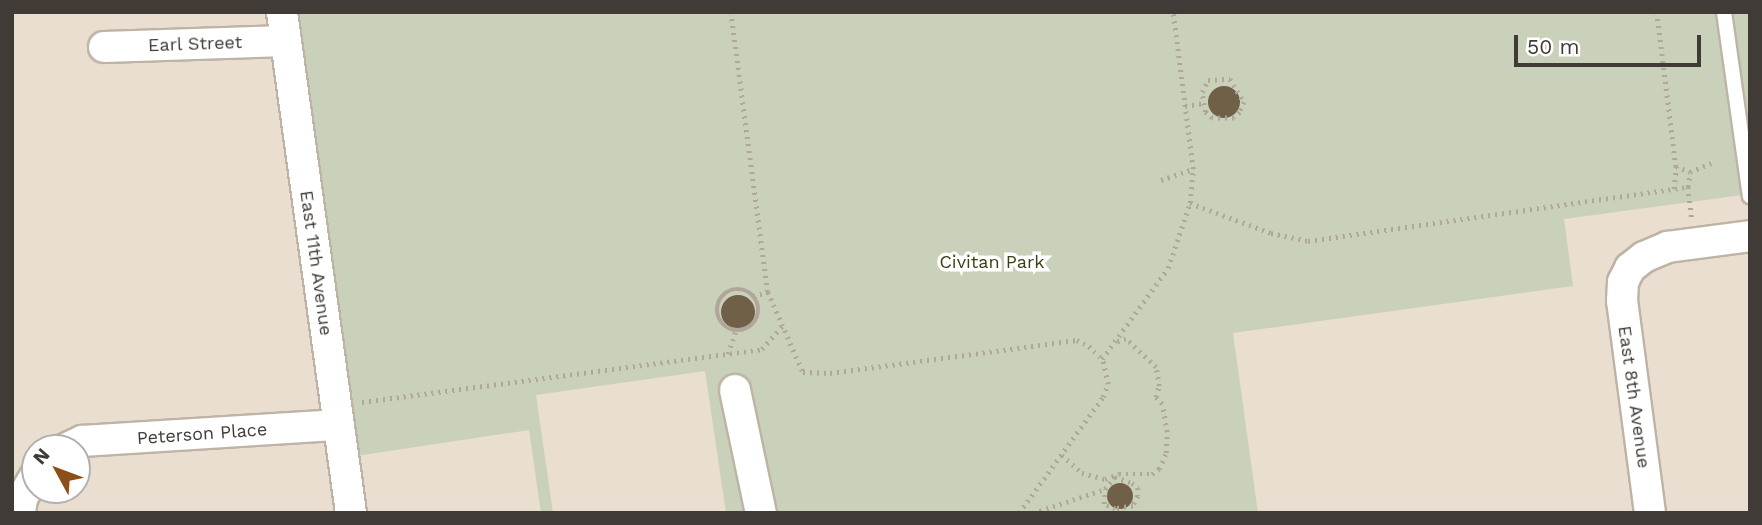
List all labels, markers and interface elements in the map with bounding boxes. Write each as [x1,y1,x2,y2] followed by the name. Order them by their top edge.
[1517,21,1704,65] scale bar
[147,32,243,56] street label: Earl Street
[1527,34,1579,59] text: 50 m
[295,189,337,337] street label: East 11th Avenue
[939,251,1045,273] park label: Civitan Park
[1613,324,1655,470] street label: East 8th Avenue
[136,419,268,449] street label: Peterson Place
[21,434,91,504] north arrow
[28,443,55,469] text: N

